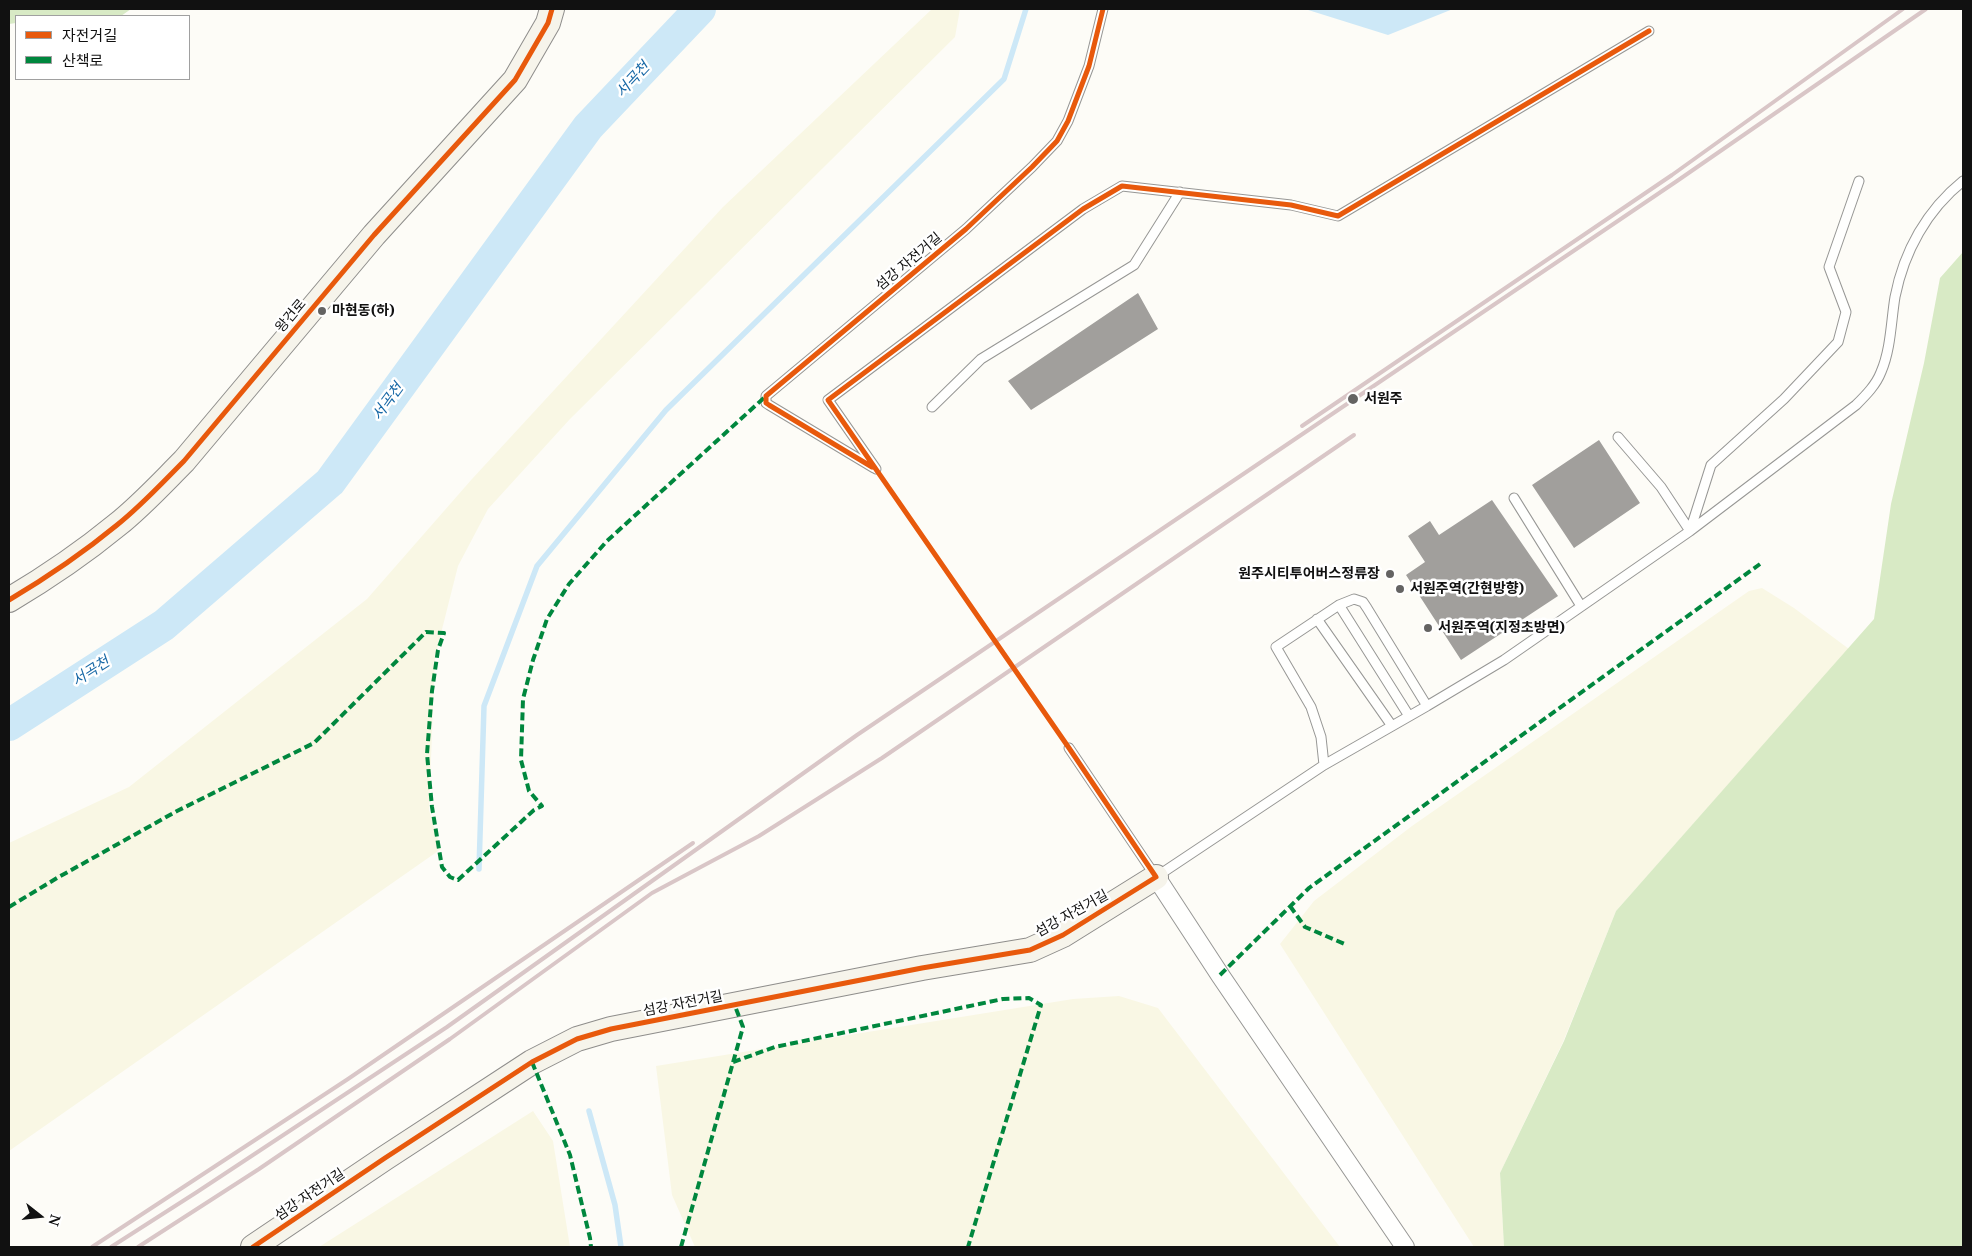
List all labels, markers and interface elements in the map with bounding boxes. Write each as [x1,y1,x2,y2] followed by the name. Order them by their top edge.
[15,15,190,80] legend
[62,25,117,45] text: 자전거길
[62,50,103,70] text: 산책로
[612,59,654,101] water label: 서곡천
[873,230,945,294] street label: 섬강 자전거길
[272,296,310,336] street label: 왕건로
[332,303,395,319] place label: 마현동(하)
[316,305,328,317] marker: 마현동(하)
[369,380,407,424] water label: 서곡천
[1364,391,1403,407] place label: 서원주
[1346,392,1360,406] marker: 서원주
[1238,566,1380,582] place label: 원주시티투어버스정류장
[1384,568,1396,580] marker: 원주시티투어버스정류장
[1410,581,1524,597] place label: 서원주역(간현방향)
[1394,583,1406,595] marker: 서원주역(간현방향)
[1438,620,1565,636] place label: 서원주역(지정초방면)
[1422,622,1434,634] marker: 서원주역(지정초방면)
[69,653,113,691] water label: 서곡천
[1033,887,1111,941] street label: 섬강 자전거길
[642,988,724,1020] street label: 섬강 자전거길
[272,1165,348,1225] street label: 섬강 자전거길
[15,1191,65,1241] north arrow
[44,1212,66,1228] text: N

